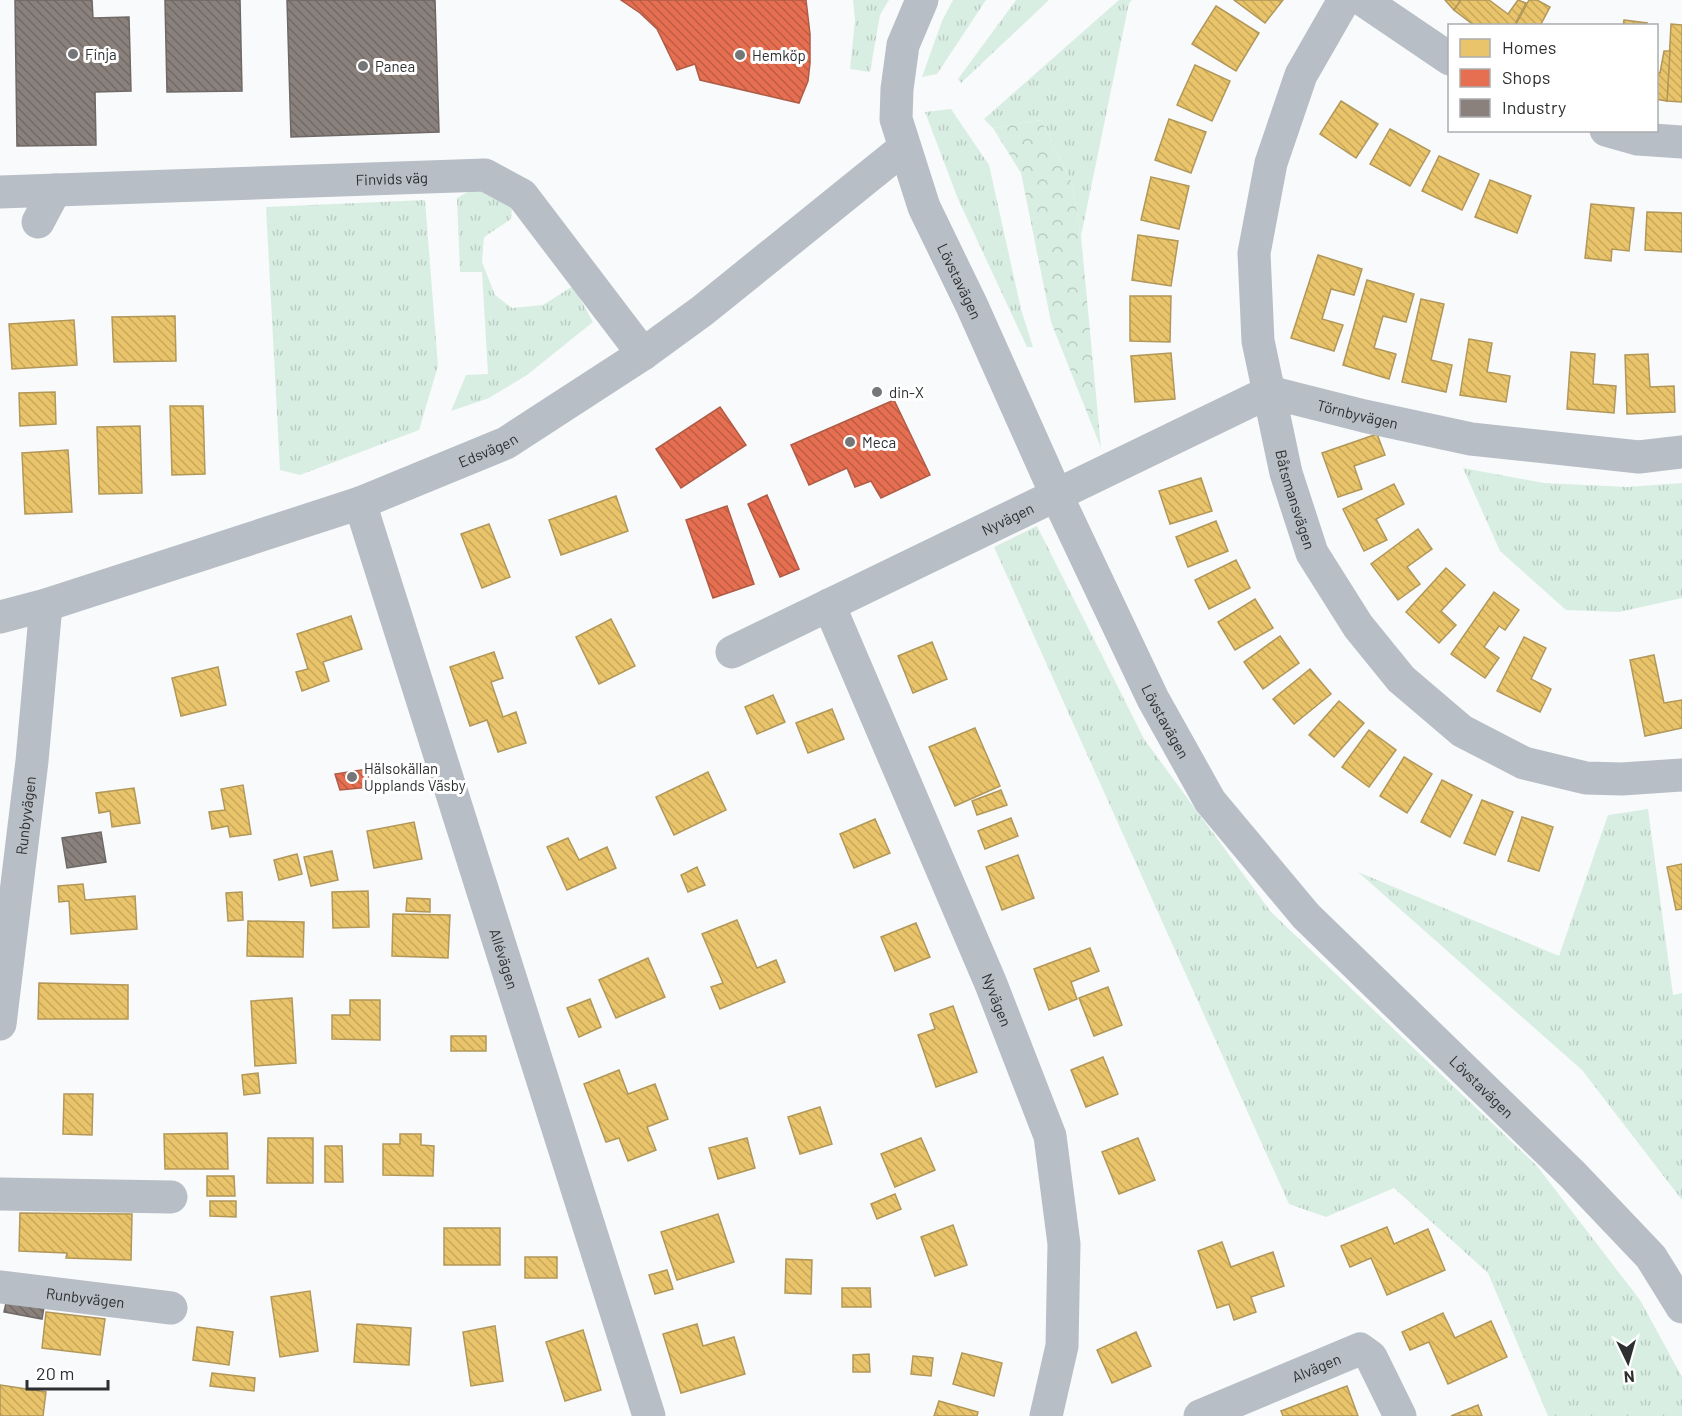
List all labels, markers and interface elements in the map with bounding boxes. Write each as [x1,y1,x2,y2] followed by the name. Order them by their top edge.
[1448,24,1658,132] legend
[1502,36,1556,58] text: Homes
[85,45,117,63] place label: Finja
[752,46,806,64] place label: Hemköp
[66,47,80,61] marker: Finja
[733,48,747,62] marker: Hemköp
[375,57,415,75] place label: Panea
[356,59,370,73] marker: Panea
[1502,66,1551,88] text: Shops
[1502,96,1566,118] text: Industry
[355,168,428,189] street label: Finvids väg
[934,240,986,322] street label: Lövstavägen
[889,383,924,401] place label: din-X
[870,385,884,399] marker: din-X
[1315,396,1400,432] street label: Törnbyvägen
[455,429,521,471] street label: Edsvägen
[862,433,896,451] place label: Meca
[843,435,857,449] marker: Meca
[1272,448,1319,552] street label: Båtsmansvägen
[978,498,1036,539] street label: Nyvägen
[1138,681,1193,762] street label: Lövstavägen
[364,759,466,794] place label: Hälsokällan Upplands Väsby
[345,770,359,784] marker: Hälsokällan Upplands Väsby
[12,775,39,856] street label: Runbyvägen
[486,926,522,991] street label: Allévägen
[978,970,1016,1029] street label: Nyvägen
[1446,1052,1518,1122] street label: Lövstavägen
[45,1284,126,1311] street label: Runbyvägen
[1598,1332,1658,1392] north arrow
[1289,1349,1343,1386] street label: Alvägen
[27,1353,108,1391] scale bar
[36,1362,74,1384] text: 20 m
[1623,1368,1635,1387] text: N

